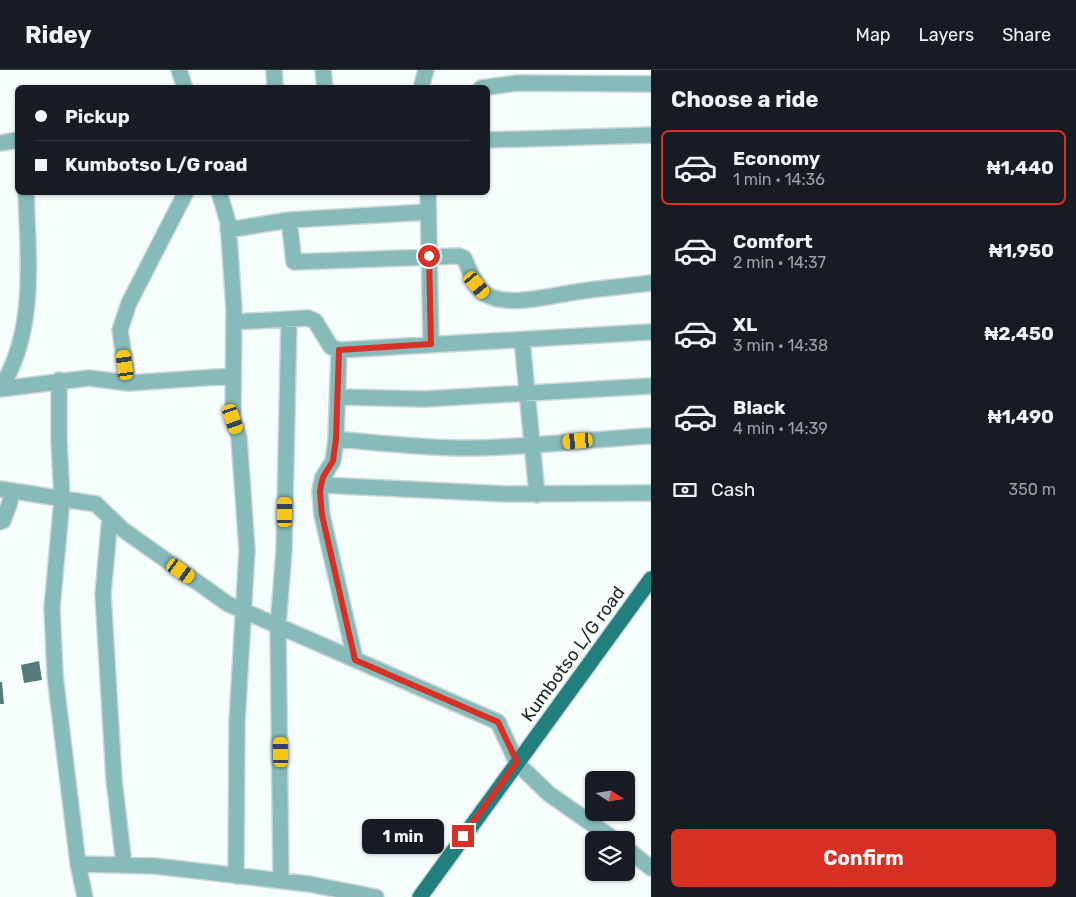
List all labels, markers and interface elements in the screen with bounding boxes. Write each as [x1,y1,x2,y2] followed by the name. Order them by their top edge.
[25,21,92,49] text: Ridey
[856,24,891,46] text: Map
[919,24,974,46] text: Layers
[1002,24,1051,46] text: Share
[671,86,818,113] text: Choose a ride
[65,105,130,128] text: Pickup
[673,145,718,190] icon: car
[733,147,820,170] text: Economy
[65,153,247,176] text: Kumbotso L/G road
[987,156,1054,179] text: ₦1,440
[733,170,825,189] text: 1 min · 14:36
[673,228,718,273] icon: car
[733,230,813,253] text: Comfort
[989,239,1054,262] text: ₦1,950
[418,245,440,267] route start
[733,253,826,272] text: 2 min · 14:37
[461,269,492,301] car
[673,311,718,356] icon: car
[733,313,757,336] text: XL
[985,322,1054,345] text: ₦2,450
[733,336,828,355] text: 3 min · 14:38
[115,349,134,381] car
[673,394,718,439] icon: car
[733,396,785,419] text: Black
[221,402,244,436] car
[988,405,1054,428] text: ₦1,490
[733,419,828,438] text: 4 min · 14:39
[562,432,593,450] car
[671,476,699,504] icon: cash
[711,478,755,501] text: Cash
[1009,480,1056,499] text: 350 m
[277,497,292,527] car
[164,556,197,586] car
[517,582,629,726] street label: Kumbotso L/G road
[273,737,288,767] car
[585,771,635,821] north arrow
[585,771,635,881] map controls
[363,818,446,854] callout: 1 min
[452,825,474,847] route end
[383,827,423,846] text: 1 min
[671,829,1056,887] button: Confirm
[585,831,635,881] button: layers

